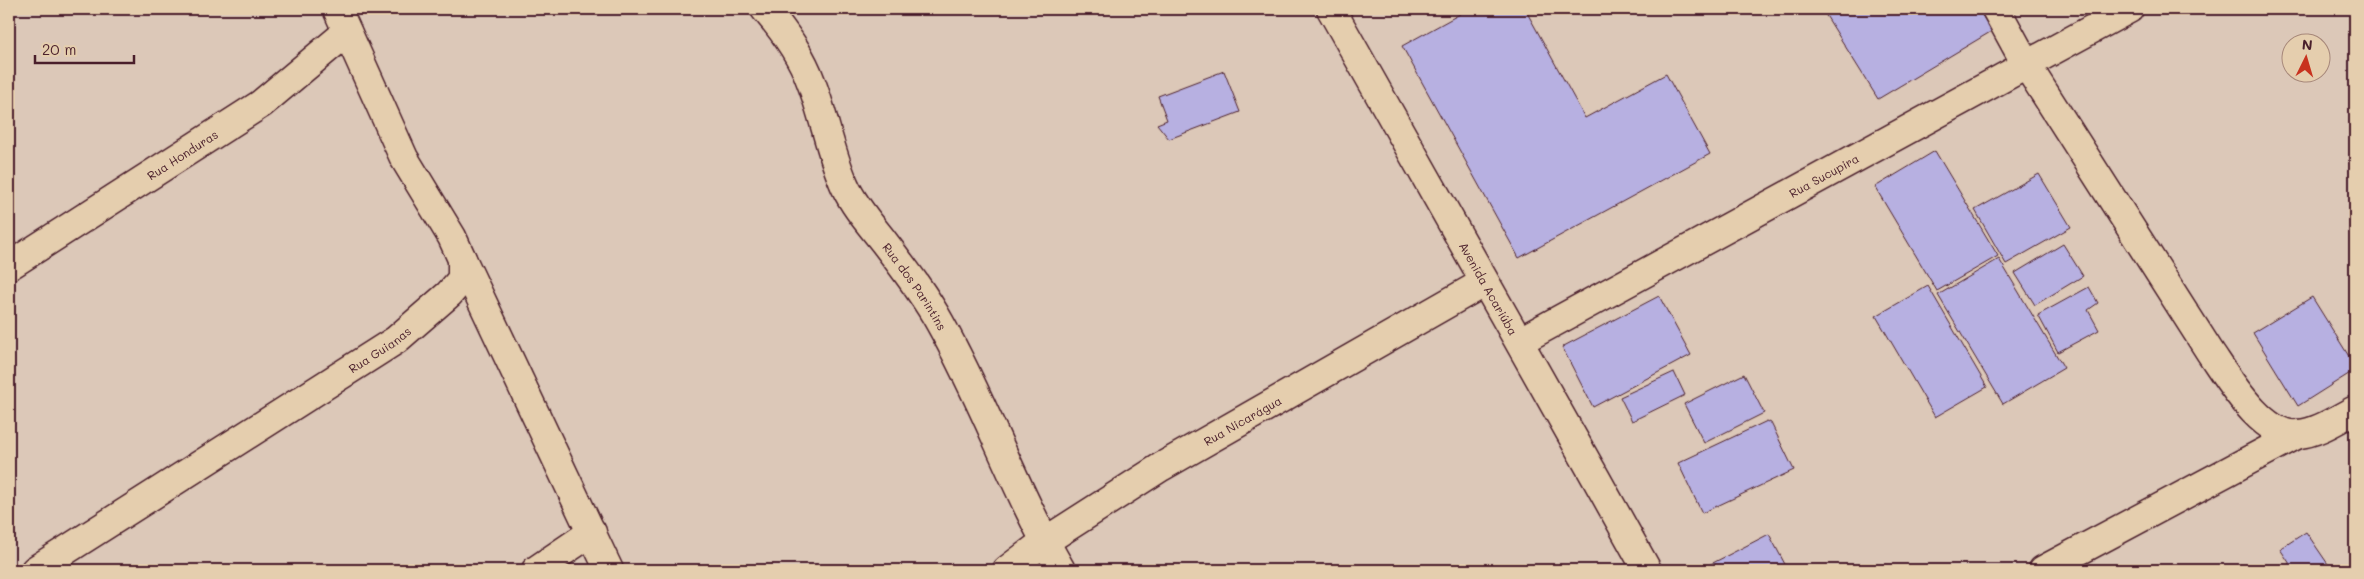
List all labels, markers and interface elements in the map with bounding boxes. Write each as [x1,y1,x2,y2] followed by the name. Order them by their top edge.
[35,32,134,64] scale bar
[2282,32,2332,82] north arrow
[2301,35,2313,54] text: N
[42,39,76,59] text: 20 m
[144,126,221,183] street label: Rua Honduras
[1786,150,1862,201] street label: Rua Sucupira
[879,239,951,333] street label: Rua dos Parintins
[1456,239,1521,338] street label: Avenida Acariúba
[345,323,414,376] street label: Rua Guianas
[1200,392,1284,449] street label: Rua Nicarágua

